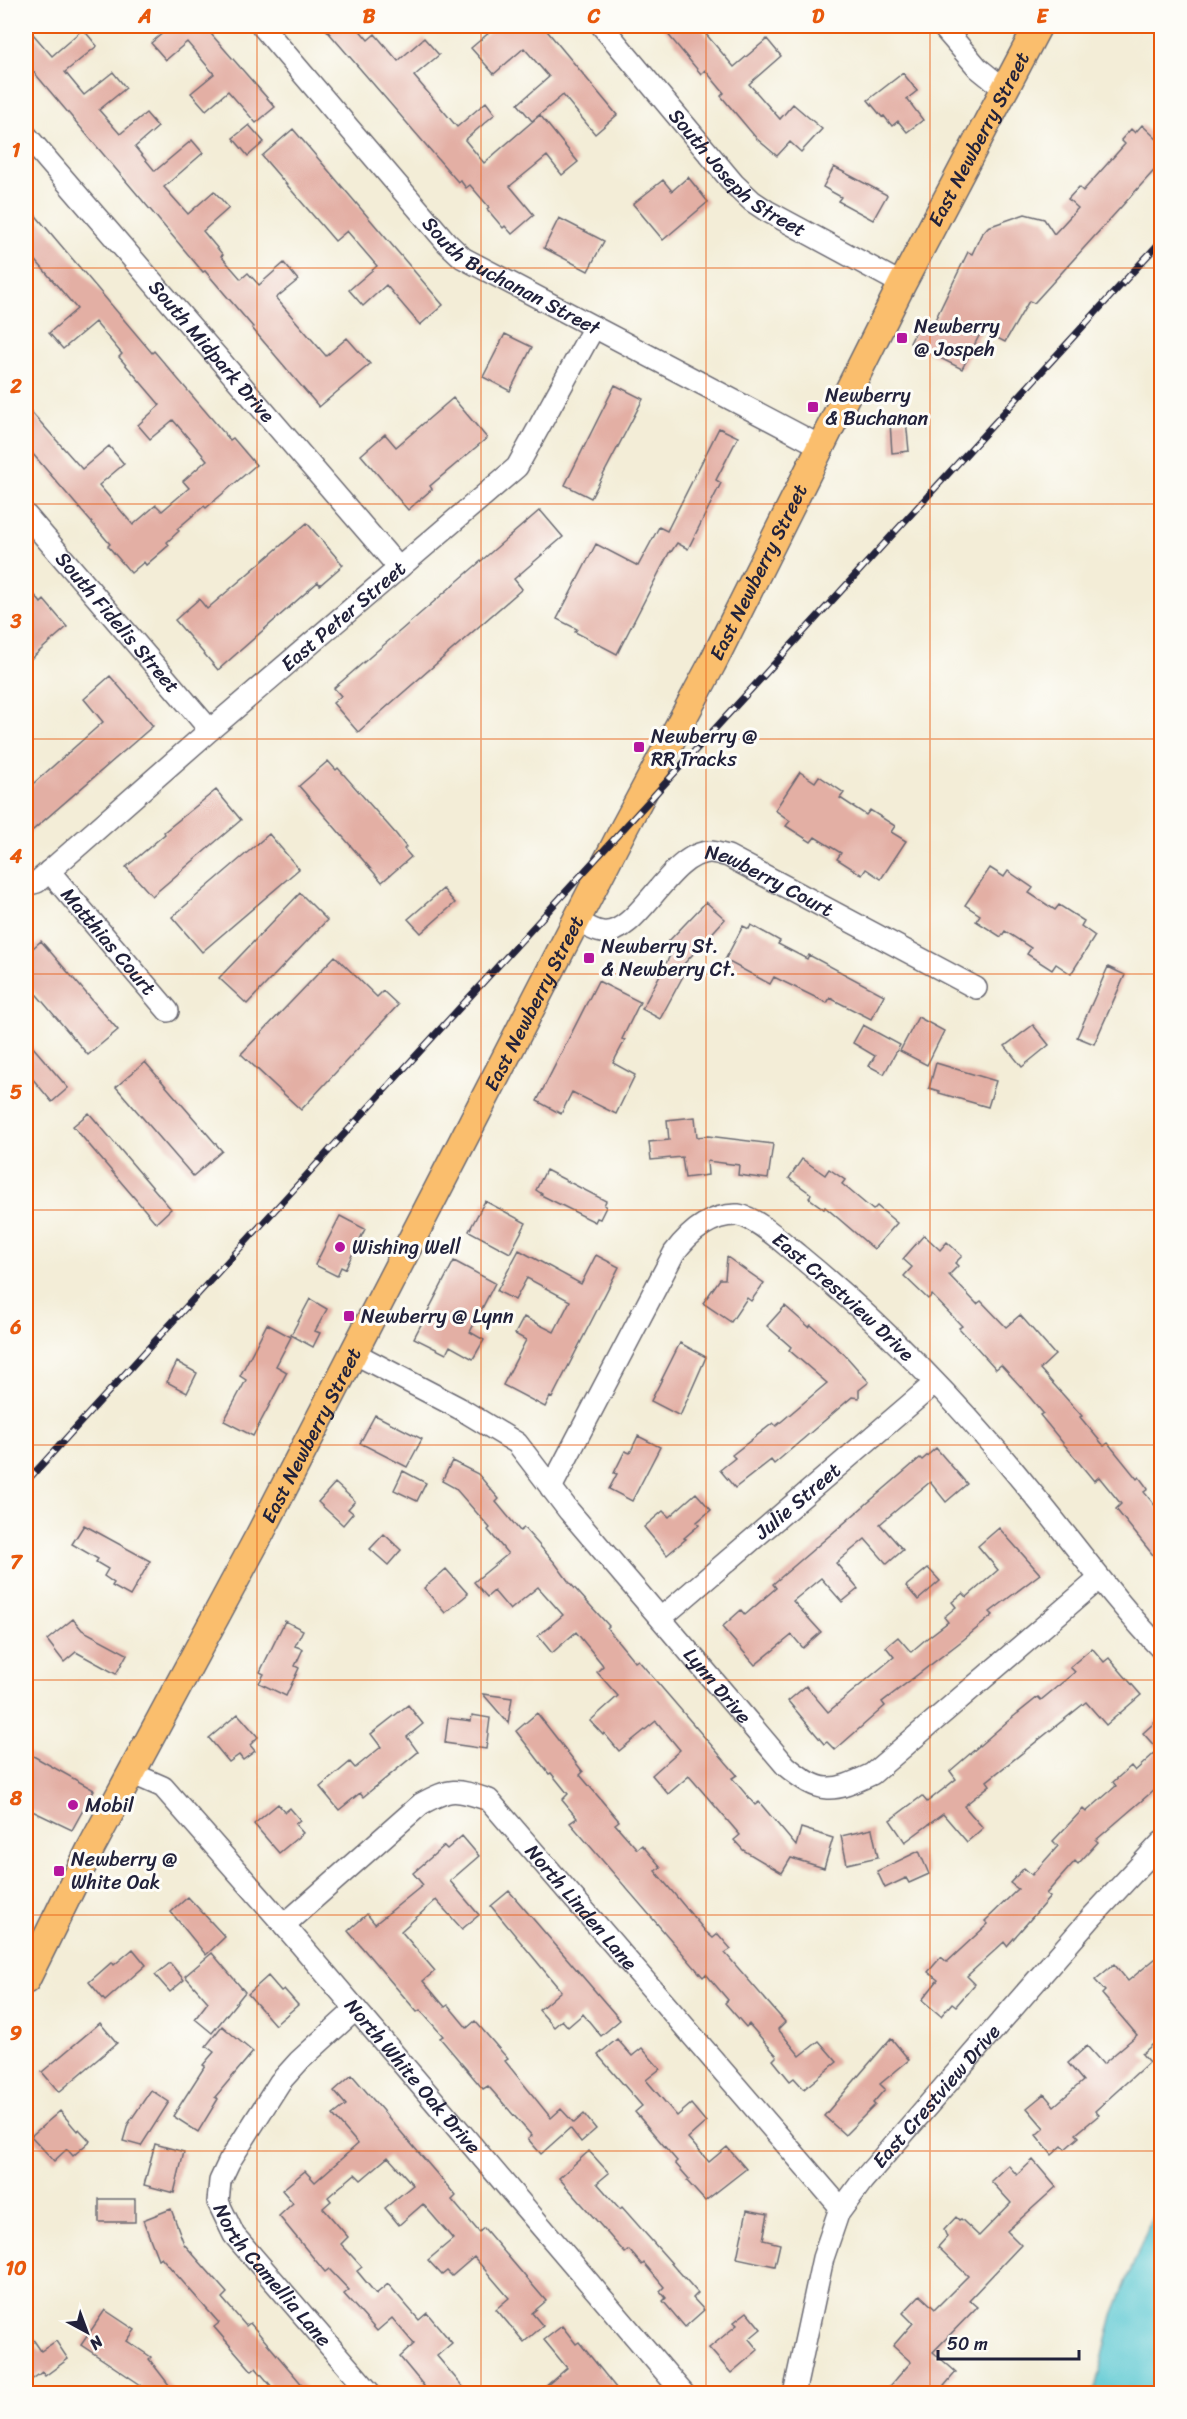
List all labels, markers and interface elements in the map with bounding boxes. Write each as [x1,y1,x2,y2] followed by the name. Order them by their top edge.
[137,0,152,34] text: A
[363,0,376,34] text: B
[587,0,601,34] text: C
[812,0,825,34] text: D
[1036,0,1049,34] text: E
[918,45,1039,233] street label: East Newberry Street
[660,100,813,247] street label: South Joseph Street
[12,133,21,168] text: 1
[413,208,607,345] street label: South Buchanan Street
[140,271,284,431] street label: South Midpark Drive
[914,309,1000,367] place label: Newberry @ Jospeh
[895,331,909,345] marker: Newberry @ Jospeh
[9,369,22,404] text: 2
[825,378,929,436] place label: Newberry & Buchanan
[806,400,820,414] marker: Newberry & Buchanan
[699,477,817,666] street label: East Newberry Street
[46,543,189,701] street label: South Fidelis Street
[272,552,414,680] street label: East Peter Street
[10,604,22,639] text: 3
[651,719,757,777] place label: Newberry @ RR Tracks
[632,740,646,754] marker: Newberry @ RR Tracks
[703,834,840,927] street label: Newberry Court
[9,839,23,874] text: 4
[52,879,165,1004] street label: Matthias Court
[474,909,594,1097] street label: East Newberry Street
[601,929,736,987] place label: Newberry St. & Newberry Ct.
[582,951,596,965] marker: Newberry St. & Newberry Ct.
[10,1075,22,1110] text: 5
[764,1223,923,1370] street label: East Crestview Drive
[352,1230,461,1265] place label: Wishing Well
[333,1240,347,1254] marker: Wishing Well
[361,1299,514,1334] place label: Newberry @ Lynn
[342,1309,356,1323] marker: Newberry @ Lynn
[9,1310,22,1345] text: 6
[251,1341,371,1529] street label: East Newberry Street
[746,1453,849,1549] street label: Julie Street
[10,1545,23,1580] text: 7
[674,1639,761,1732] street label: Lynn Drive
[9,1781,23,1816] text: 8
[85,1788,135,1823] place label: Mobil
[66,1798,80,1812] marker: Mobil
[516,1836,647,1979] street label: North Linden Lane
[71,1842,177,1900] place label: Newberry @ White Oak
[52,1864,66,1878] marker: Newberry @ White Oak
[336,1990,490,2162] street label: North White Oak Drive
[10,2016,22,2051] text: 9
[863,2016,1009,2176] street label: East Crestview Drive
[204,2197,341,2355] street label: North Camellia Lane
[5,2251,27,2286] text: 10
[57,2302,117,2362] north arrow
[938,2323,1079,2361] scale bar
[82,2328,111,2358] text: N
[947,2328,988,2360] text: 50 m

